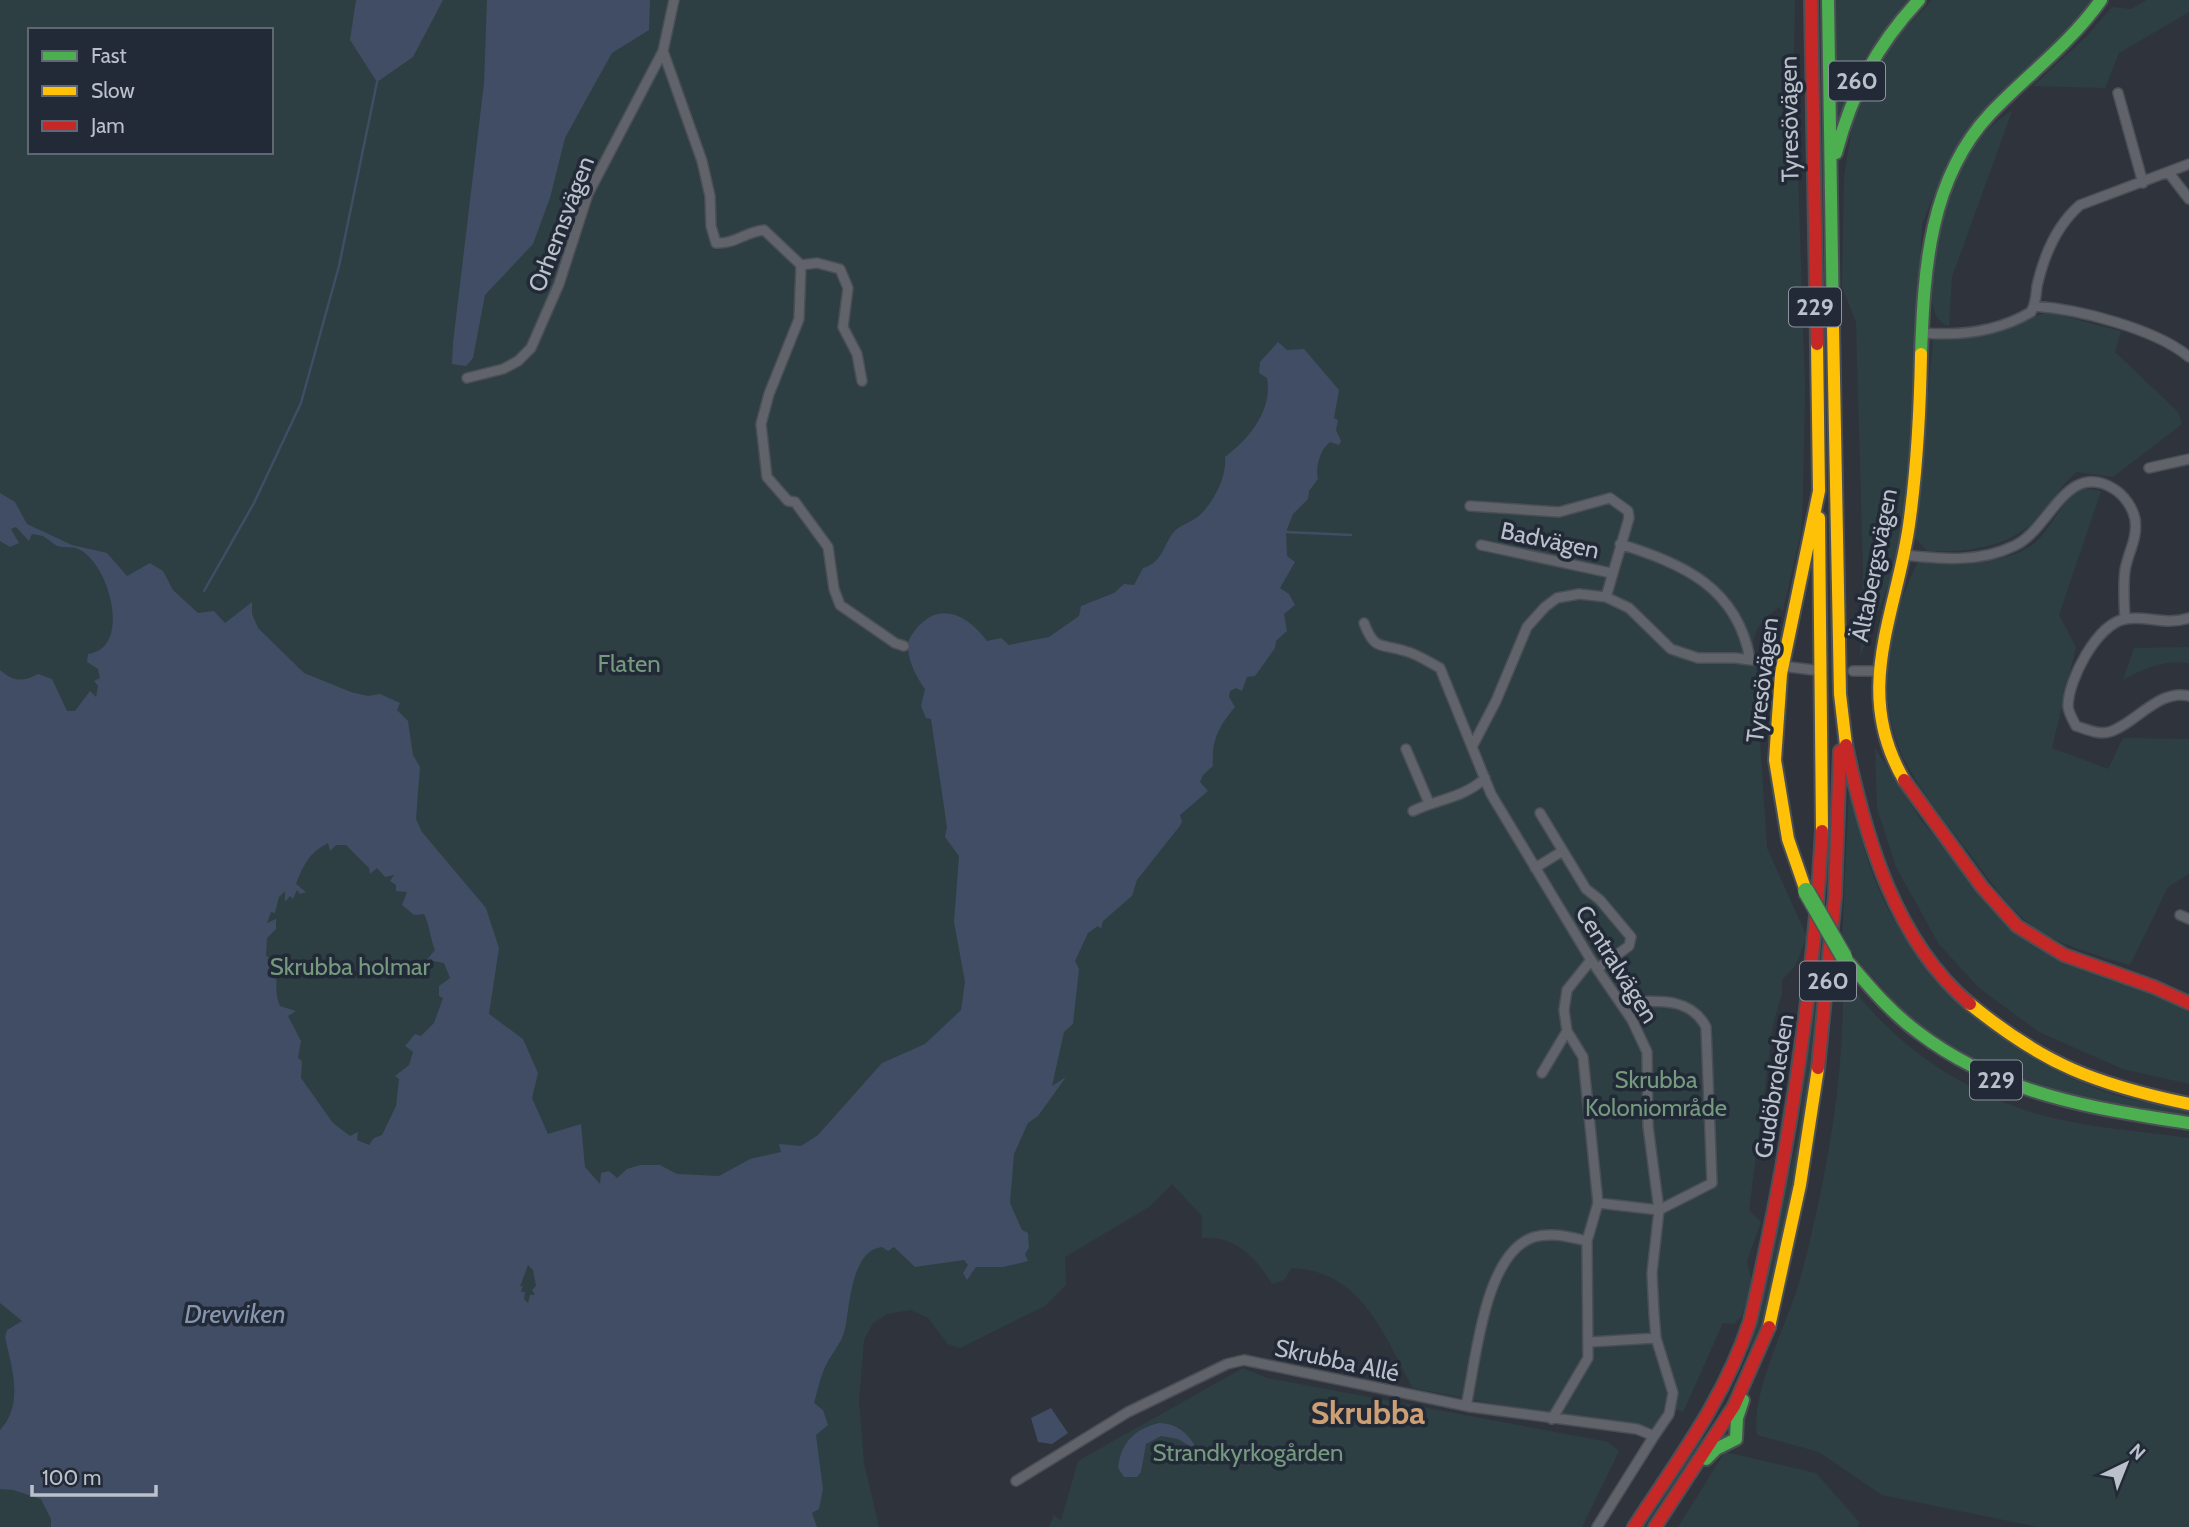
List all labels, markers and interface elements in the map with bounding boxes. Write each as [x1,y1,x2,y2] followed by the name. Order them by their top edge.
[28,28,273,154] legend
[91,43,127,68] text: Fast
[1773,56,1805,182] street label: Tyresövägen
[1829,61,1885,100] road number: 260
[91,78,135,103] text: Slow
[90,113,125,138] text: Jam
[522,152,600,296] street label: Orhemsvägen
[1789,288,1841,326] road number: 229
[1845,486,1903,644] street label: Ältabergsvägen
[1498,515,1602,565] street label: Badvägen
[1740,616,1784,744] street label: Tyresövägen
[597,649,661,678] park label: Flaten
[1569,900,1665,1028] street label: Centralvägen
[270,952,431,981] park label: Skrubba holmar
[1800,962,1856,1000] road number: 260
[1748,1012,1800,1160] street label: Gudöbroleden
[1970,1060,2022,1100] road number: 229
[1585,1065,1727,1122] park label: Skrubba Koloniområde
[184,1298,286,1330] water label: Drevviken
[1272,1333,1402,1387] street label: Skrubba Allé
[1311,1393,1425,1432] district label: Skrubba
[2091,1429,2161,1499] north arrow
[1152,1438,1344,1467] park label: Strandkyrkogården
[2124,1439,2150,1465] text: N
[32,1454,156,1498] scale bar
[42,1465,101,1490] text: 100 m

